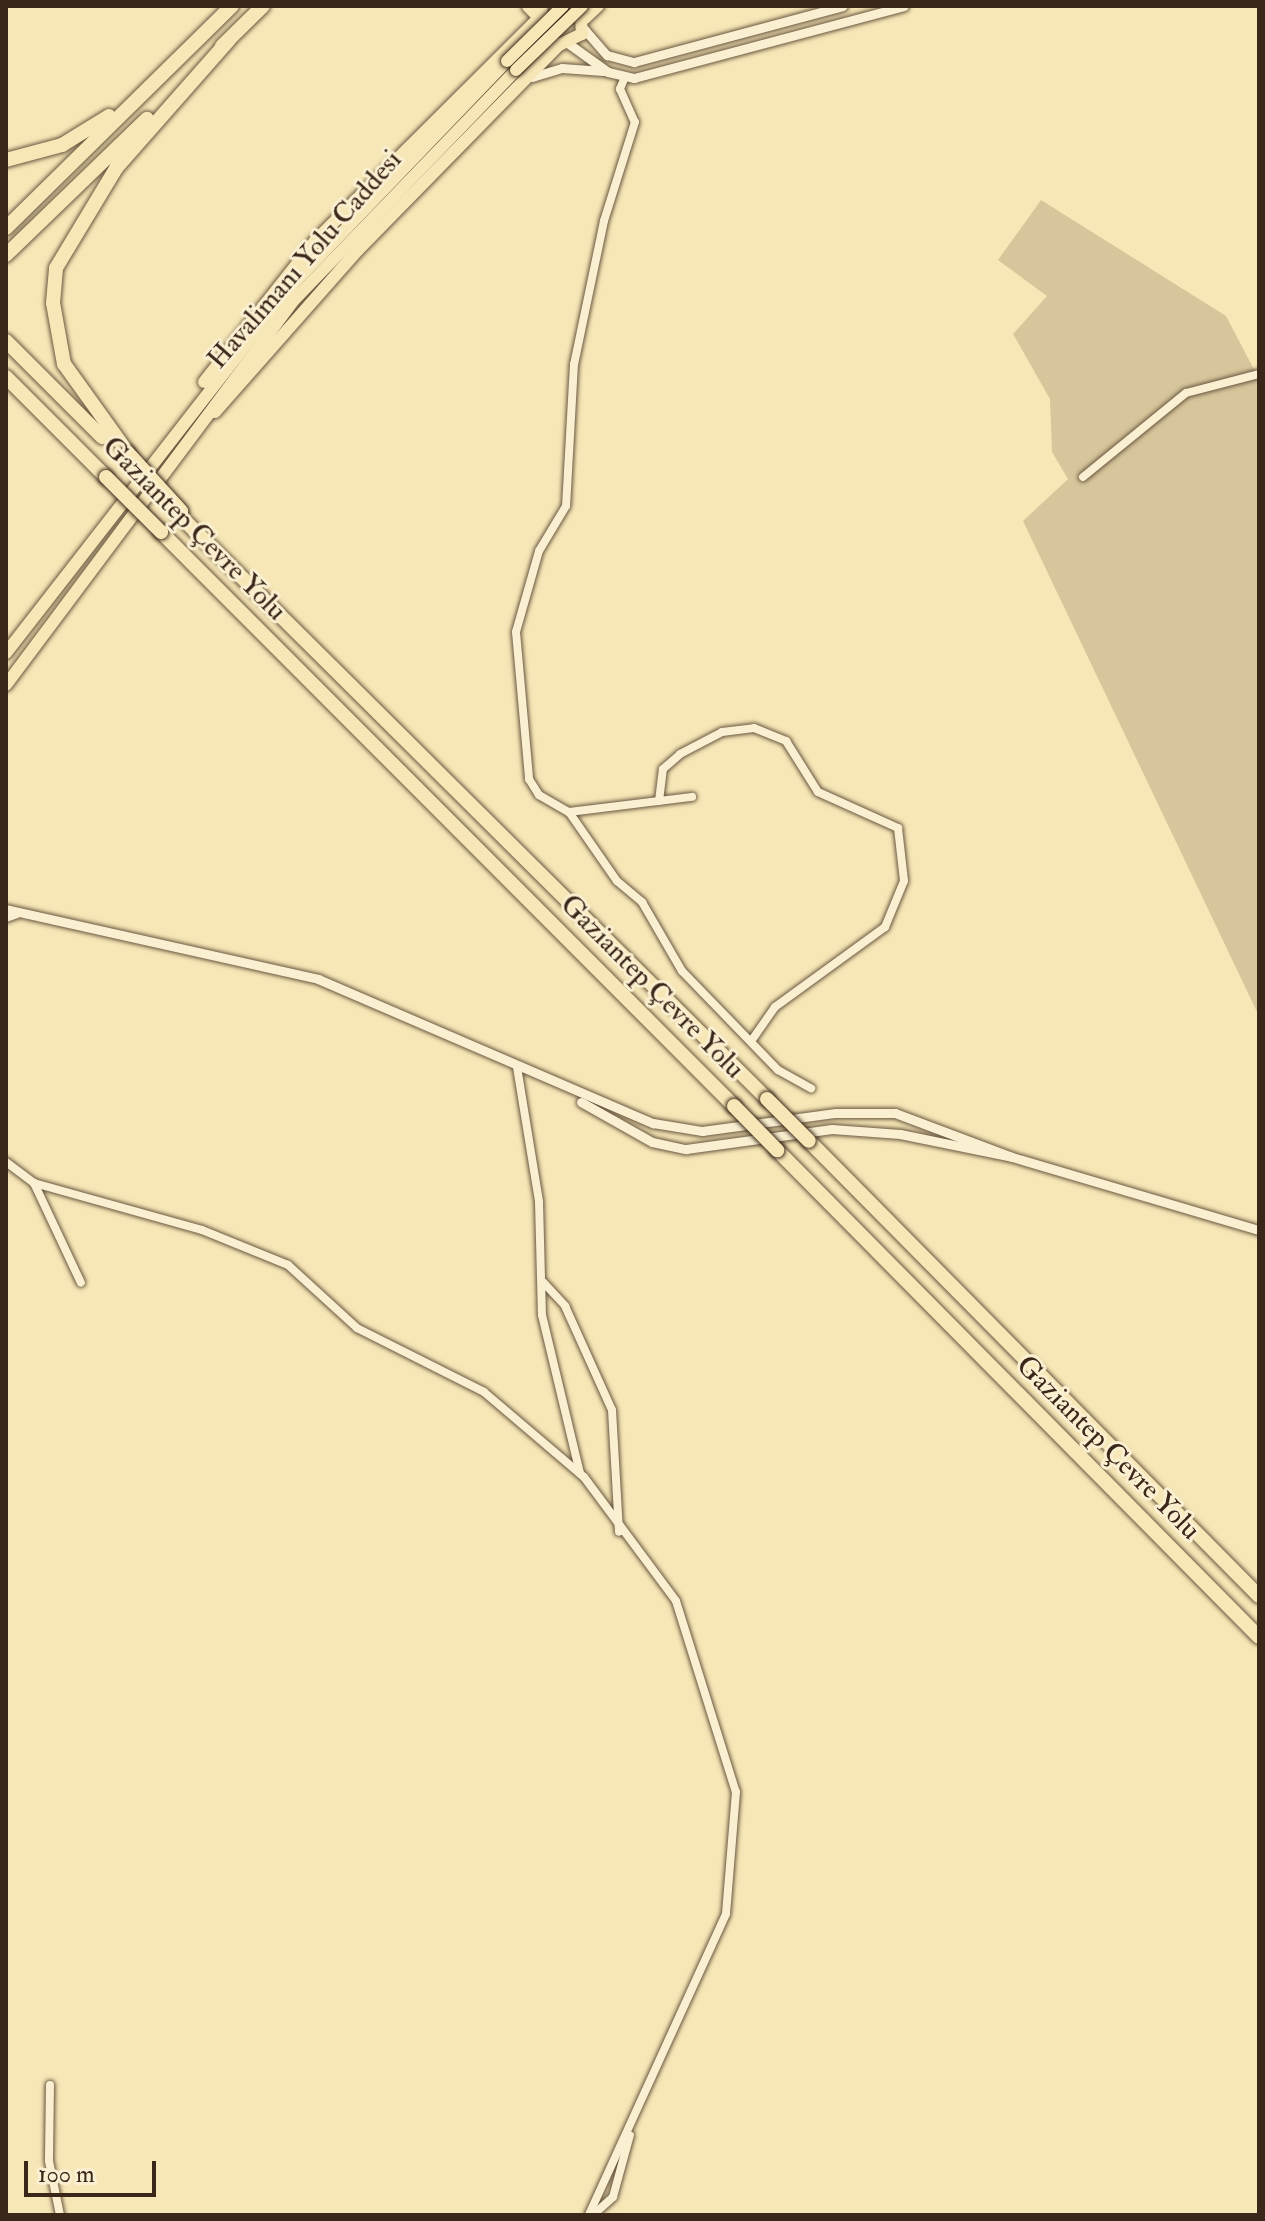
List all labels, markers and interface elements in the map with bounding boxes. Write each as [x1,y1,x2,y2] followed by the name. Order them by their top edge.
[201,144,409,376] street label: Havalimanı Yolu Caddesi
[95,430,293,628] street label: Gaziantep Çevre Yolu
[553,888,751,1086] street label: Gaziantep Çevre Yolu
[1009,1349,1207,1547] street label: Gaziantep Çevre Yolu
[28,2145,160,2195] scale bar
[38,2159,95,2190] text: 100 m

